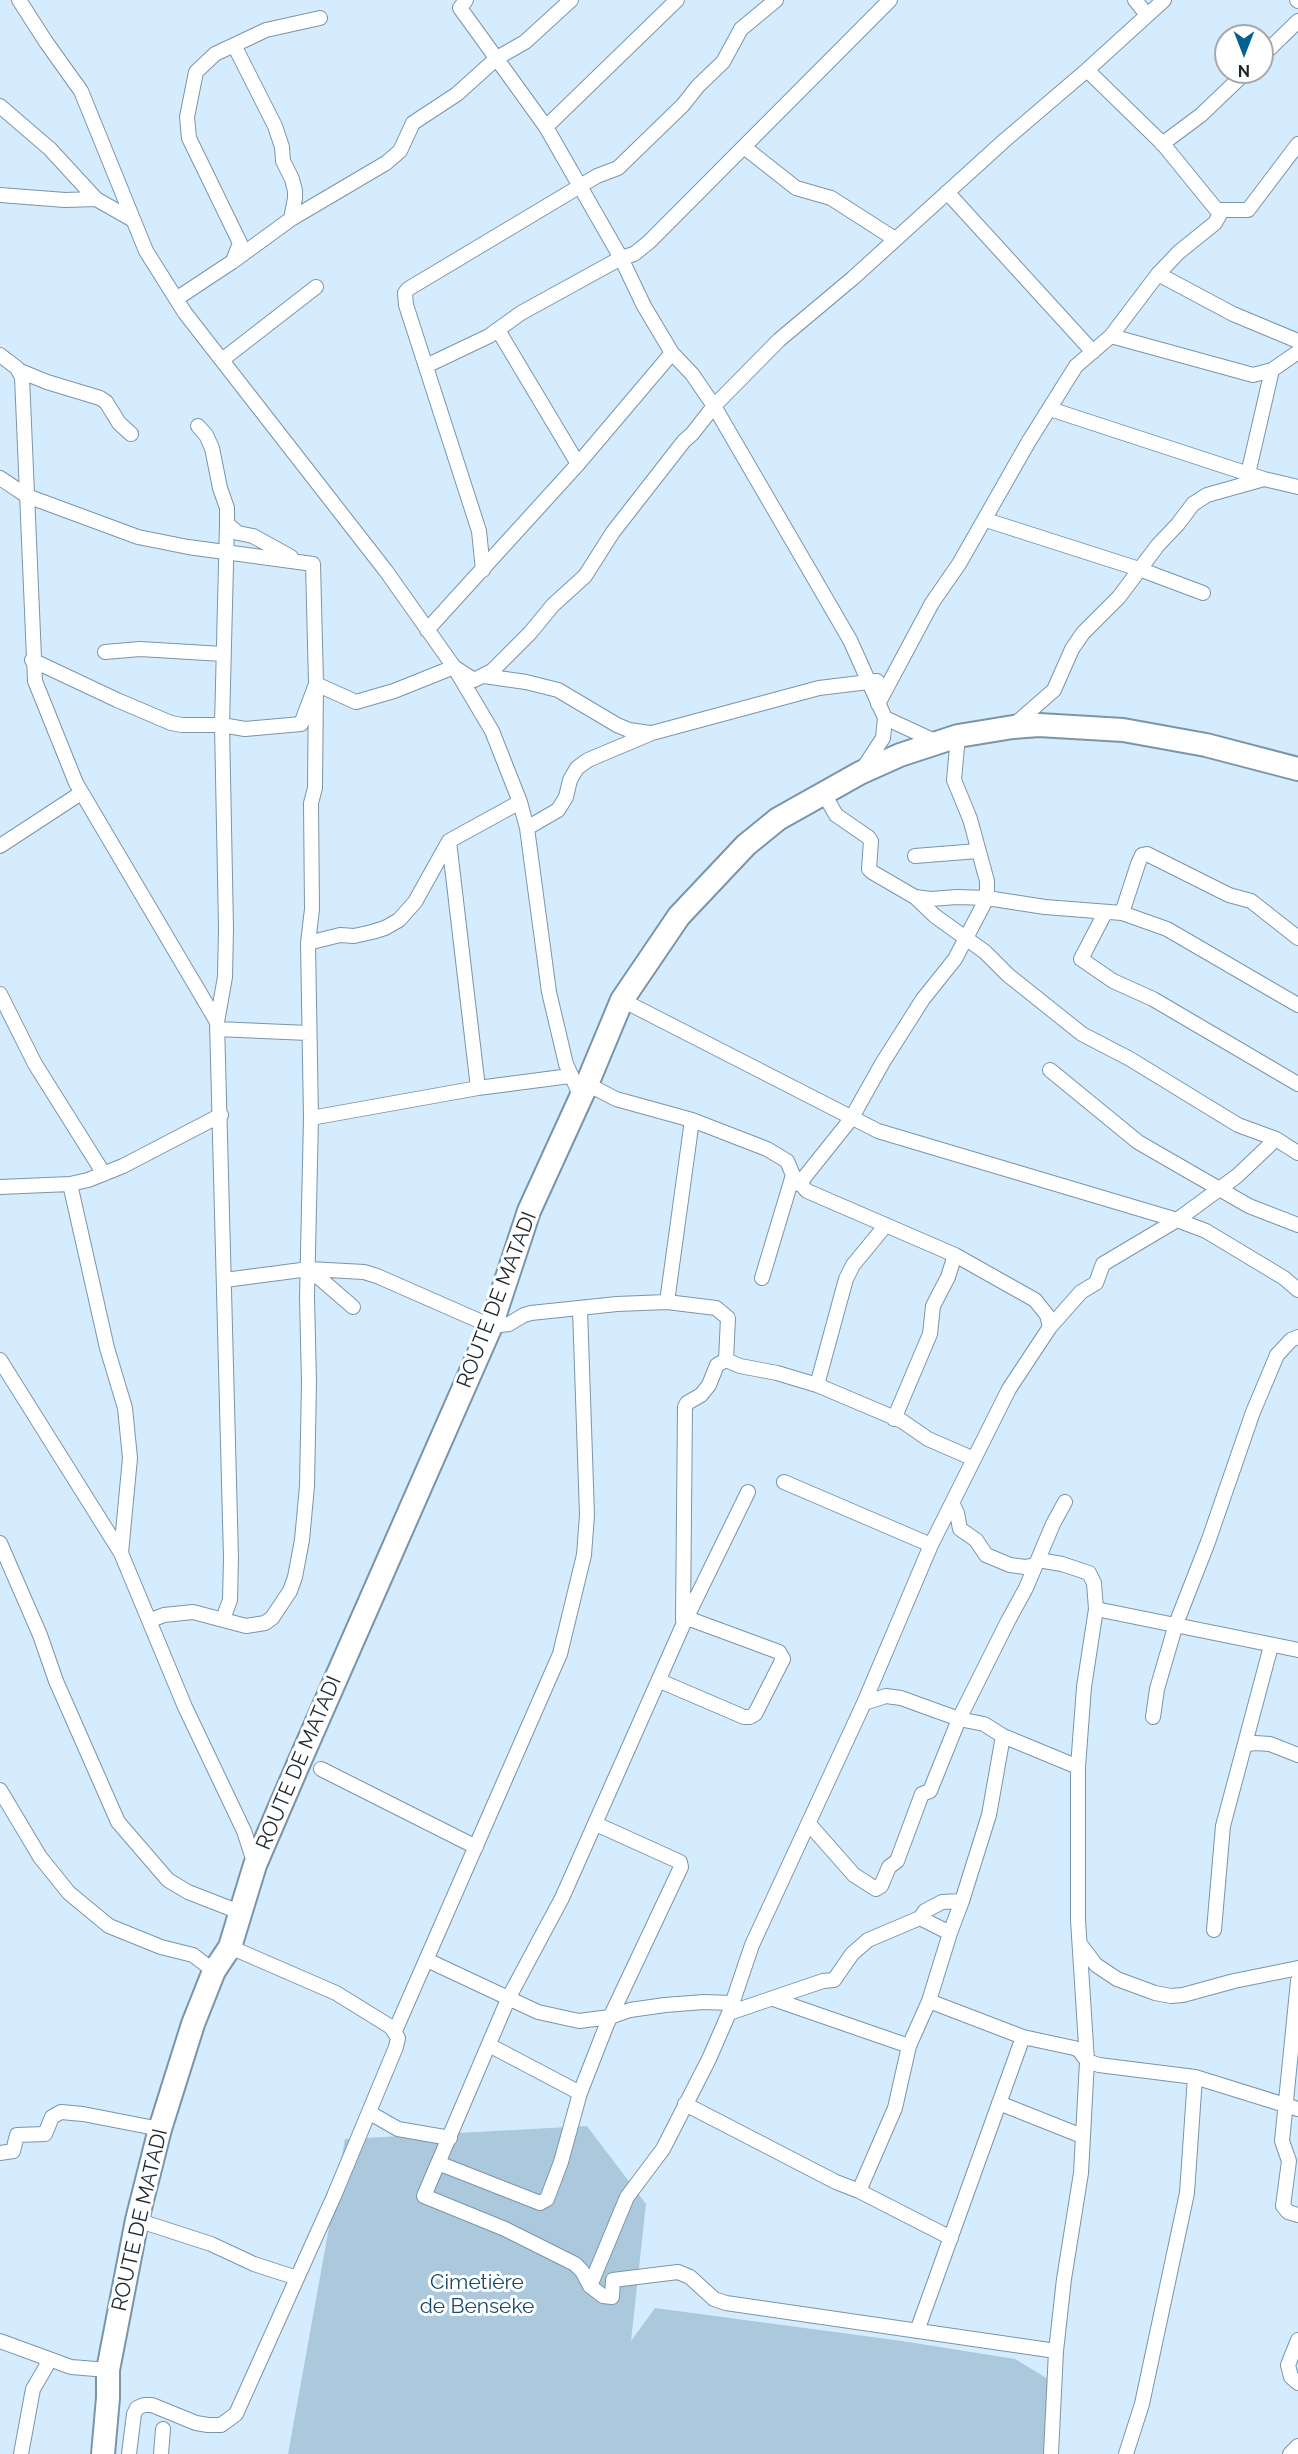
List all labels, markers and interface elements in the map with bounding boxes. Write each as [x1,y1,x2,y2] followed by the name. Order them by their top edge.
[1214,24,1274,84] north arrow
[1238,61,1250,80] text: N
[452,1208,542,1392] street label: ROUTE DE MATADI
[251,1672,347,1854] street label: ROUTE DE MATADI
[107,2126,173,2314] street label: ROUTE DE MATADI
[420,2270,534,2320] park label: Cimetière de Benseke

